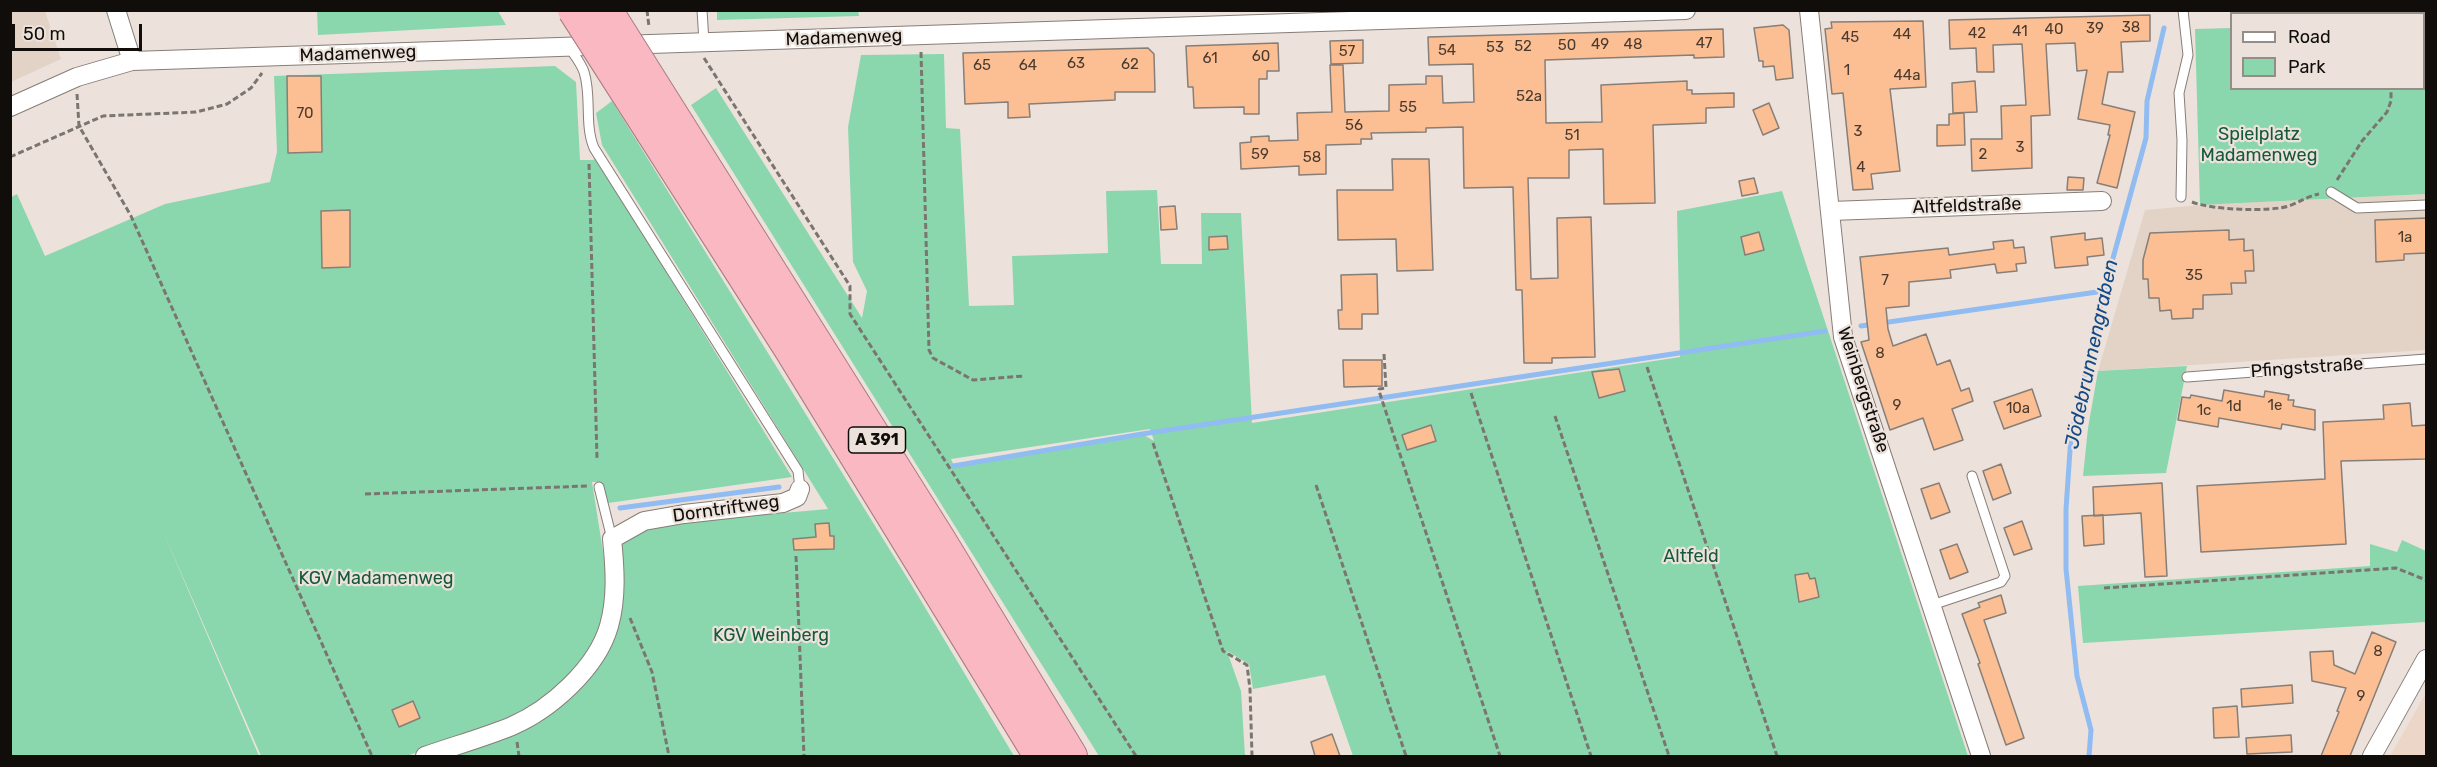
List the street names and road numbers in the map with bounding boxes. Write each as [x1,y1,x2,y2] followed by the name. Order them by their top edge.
[785,25,903,51] street label: Madamenweg
[299,41,417,67] street label: Madamenweg
[1912,193,2022,219] street label: Altfeldstraße
[1832,324,1894,456] street label: Weinbergstraße
[2250,353,2364,383] street label: Pfingststraße
[848,427,906,453] road number: A 391
[671,491,781,527] street label: Dorntriftweg

